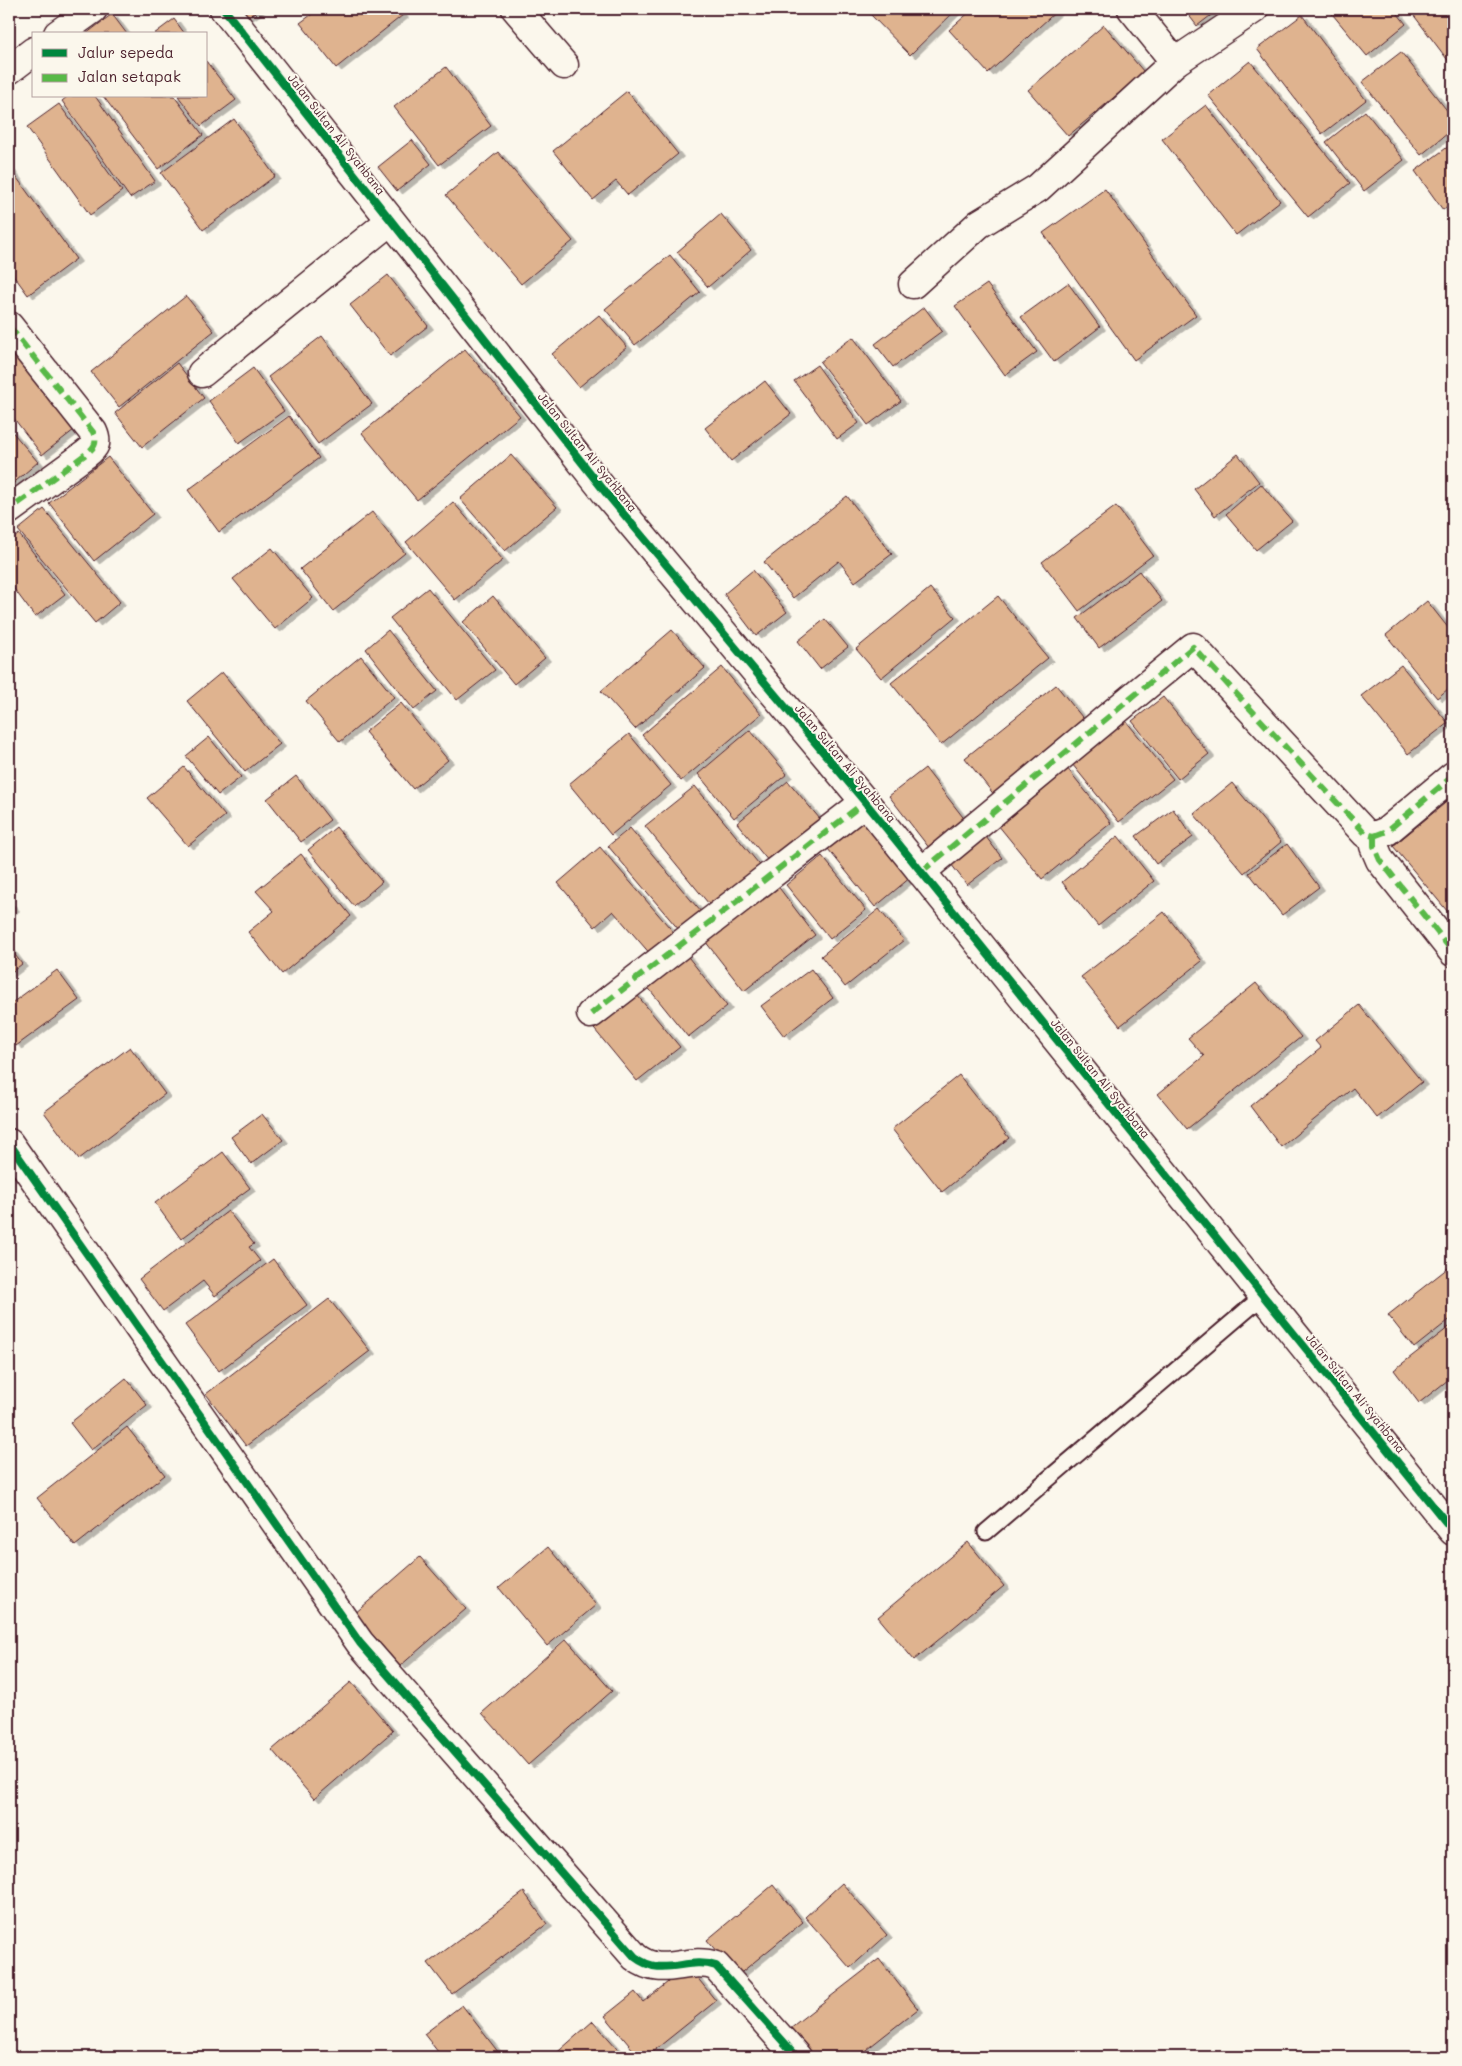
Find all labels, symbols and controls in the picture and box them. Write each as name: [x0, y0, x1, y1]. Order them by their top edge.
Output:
legend: [32, 32, 208, 98]
text: Jalur sepeda: [78, 42, 174, 62]
text: Jalan setapak: [78, 66, 181, 86]
street label: Jalan Sultan Ali Syahbana: [285, 70, 389, 198]
street label: Jalan Sultan Ali Syahbana: [535, 389, 641, 515]
street label: Jalan Sultan Ali Syahbana: [792, 700, 900, 826]
street label: Jalan Sultan Ali Syahbana: [1048, 1015, 1154, 1141]
street label: Jalan Sultan Ali Syahbana: [1303, 1330, 1409, 1456]

